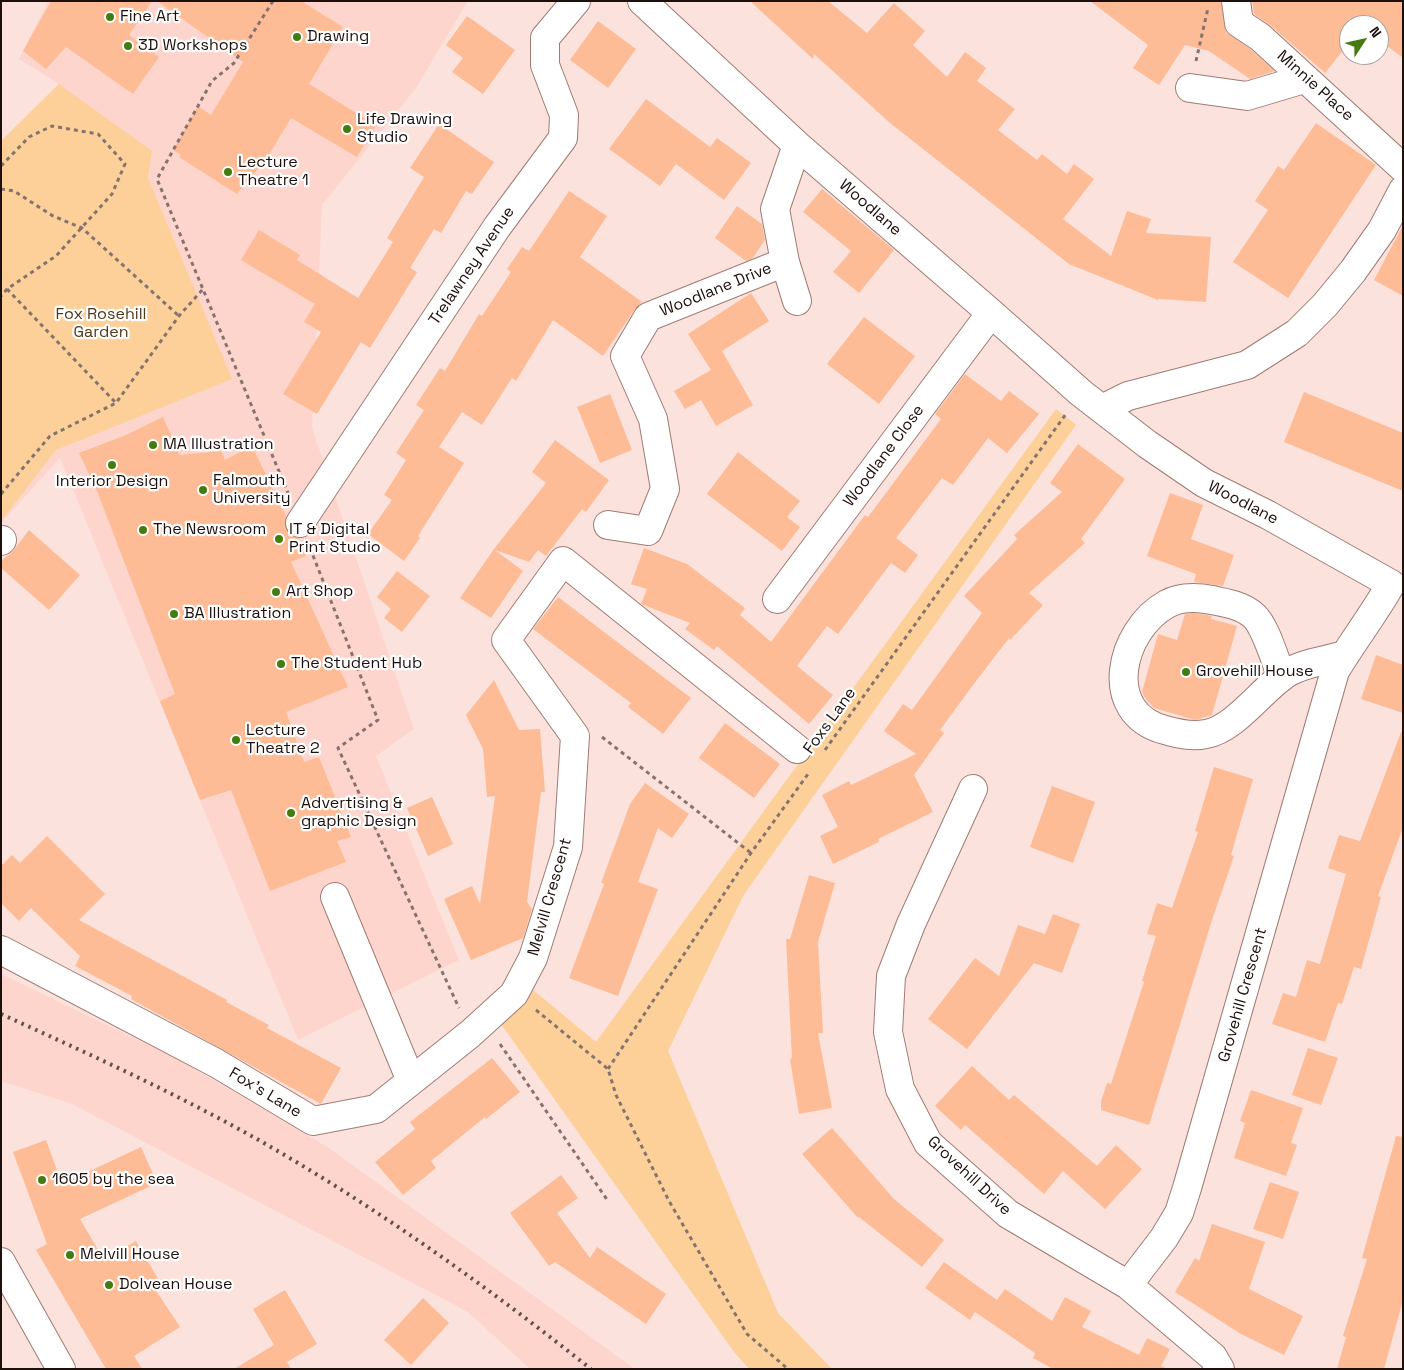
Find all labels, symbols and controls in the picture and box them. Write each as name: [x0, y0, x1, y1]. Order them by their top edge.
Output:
place label: Fine Art: [120, 7, 179, 27]
marker: Fine Art: [104, 11, 116, 23]
north arrow: [1339, 15, 1389, 65]
text: N: [1365, 23, 1386, 41]
place label: Drawing: [307, 27, 369, 47]
marker: Drawing: [291, 31, 303, 43]
place label: 3D Workshops: [138, 36, 247, 56]
marker: 3D Workshops: [122, 40, 134, 52]
street label: Minnie Place: [1273, 47, 1357, 125]
place label: Life Drawing Studio: [357, 110, 452, 148]
marker: Life Drawing Studio: [341, 123, 353, 135]
place label: Lecture Theatre 1: [238, 153, 309, 191]
marker: Lecture Theatre 1: [222, 166, 234, 178]
street label: Woodlane: [835, 176, 905, 240]
street label: Trelawney Avenue: [425, 203, 519, 329]
street label: Woodlane Drive: [657, 259, 775, 321]
park label: Fox Rosehill Garden: [56, 305, 146, 343]
street label: Woodlane Close: [840, 401, 928, 511]
place label: MA Illustration: [163, 435, 274, 455]
marker: MA Illustration: [147, 439, 159, 451]
marker: Interior Design: [106, 459, 118, 471]
place label: Falmouth University: [213, 471, 291, 509]
place label: Interior Design: [56, 472, 168, 492]
street label: Woodlane: [1205, 477, 1281, 529]
marker: Falmouth University: [197, 484, 209, 496]
place label: The Newsroom: [153, 520, 266, 540]
place label: IT & Digital Print Studio: [289, 520, 381, 558]
marker: The Newsroom: [137, 524, 149, 536]
marker: IT & Digital Print Studio: [273, 533, 285, 545]
place label: Art Shop: [286, 582, 353, 602]
marker: Art Shop: [270, 586, 282, 598]
place label: BA Illustration: [184, 604, 291, 624]
marker: BA Illustration: [168, 608, 180, 620]
place label: The Student Hub: [291, 654, 422, 674]
marker: The Student Hub: [275, 658, 287, 670]
place label: Grovehill House: [1196, 662, 1313, 682]
marker: Grovehill House: [1180, 666, 1192, 678]
street label: Foxs Lane: [800, 684, 860, 758]
place label: Lecture Theatre 2: [246, 721, 320, 759]
marker: Lecture Theatre 2: [230, 734, 242, 746]
place label: Advertising & graphic Design: [301, 794, 416, 832]
marker: Advertising & graphic Design: [285, 807, 297, 819]
street label: Melvill Crescent: [524, 836, 576, 958]
street label: Grovehill Crescent: [1215, 925, 1271, 1065]
street label: Fox's Lane: [225, 1064, 305, 1122]
street label: Grovehill Drive: [923, 1132, 1015, 1220]
place label: 1605 by the sea: [52, 1170, 174, 1190]
marker: 1605 by the sea: [36, 1174, 48, 1186]
place label: Melvill House: [80, 1245, 180, 1265]
marker: Melvill House: [64, 1249, 76, 1261]
place label: Dolvean House: [119, 1275, 232, 1295]
marker: Dolvean House: [103, 1279, 115, 1291]

